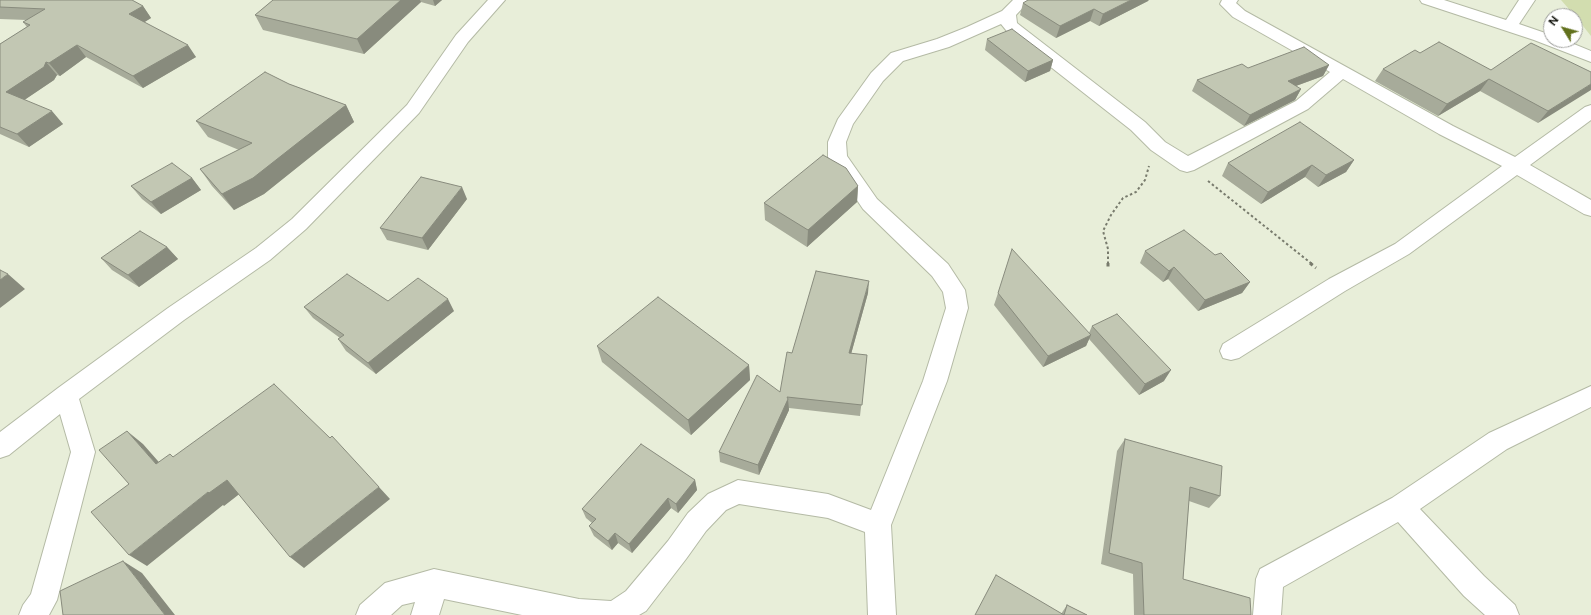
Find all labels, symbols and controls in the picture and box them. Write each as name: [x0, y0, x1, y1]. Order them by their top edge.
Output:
north arrow: [1543, 8, 1583, 48]
text: N: [1546, 14, 1562, 28]

